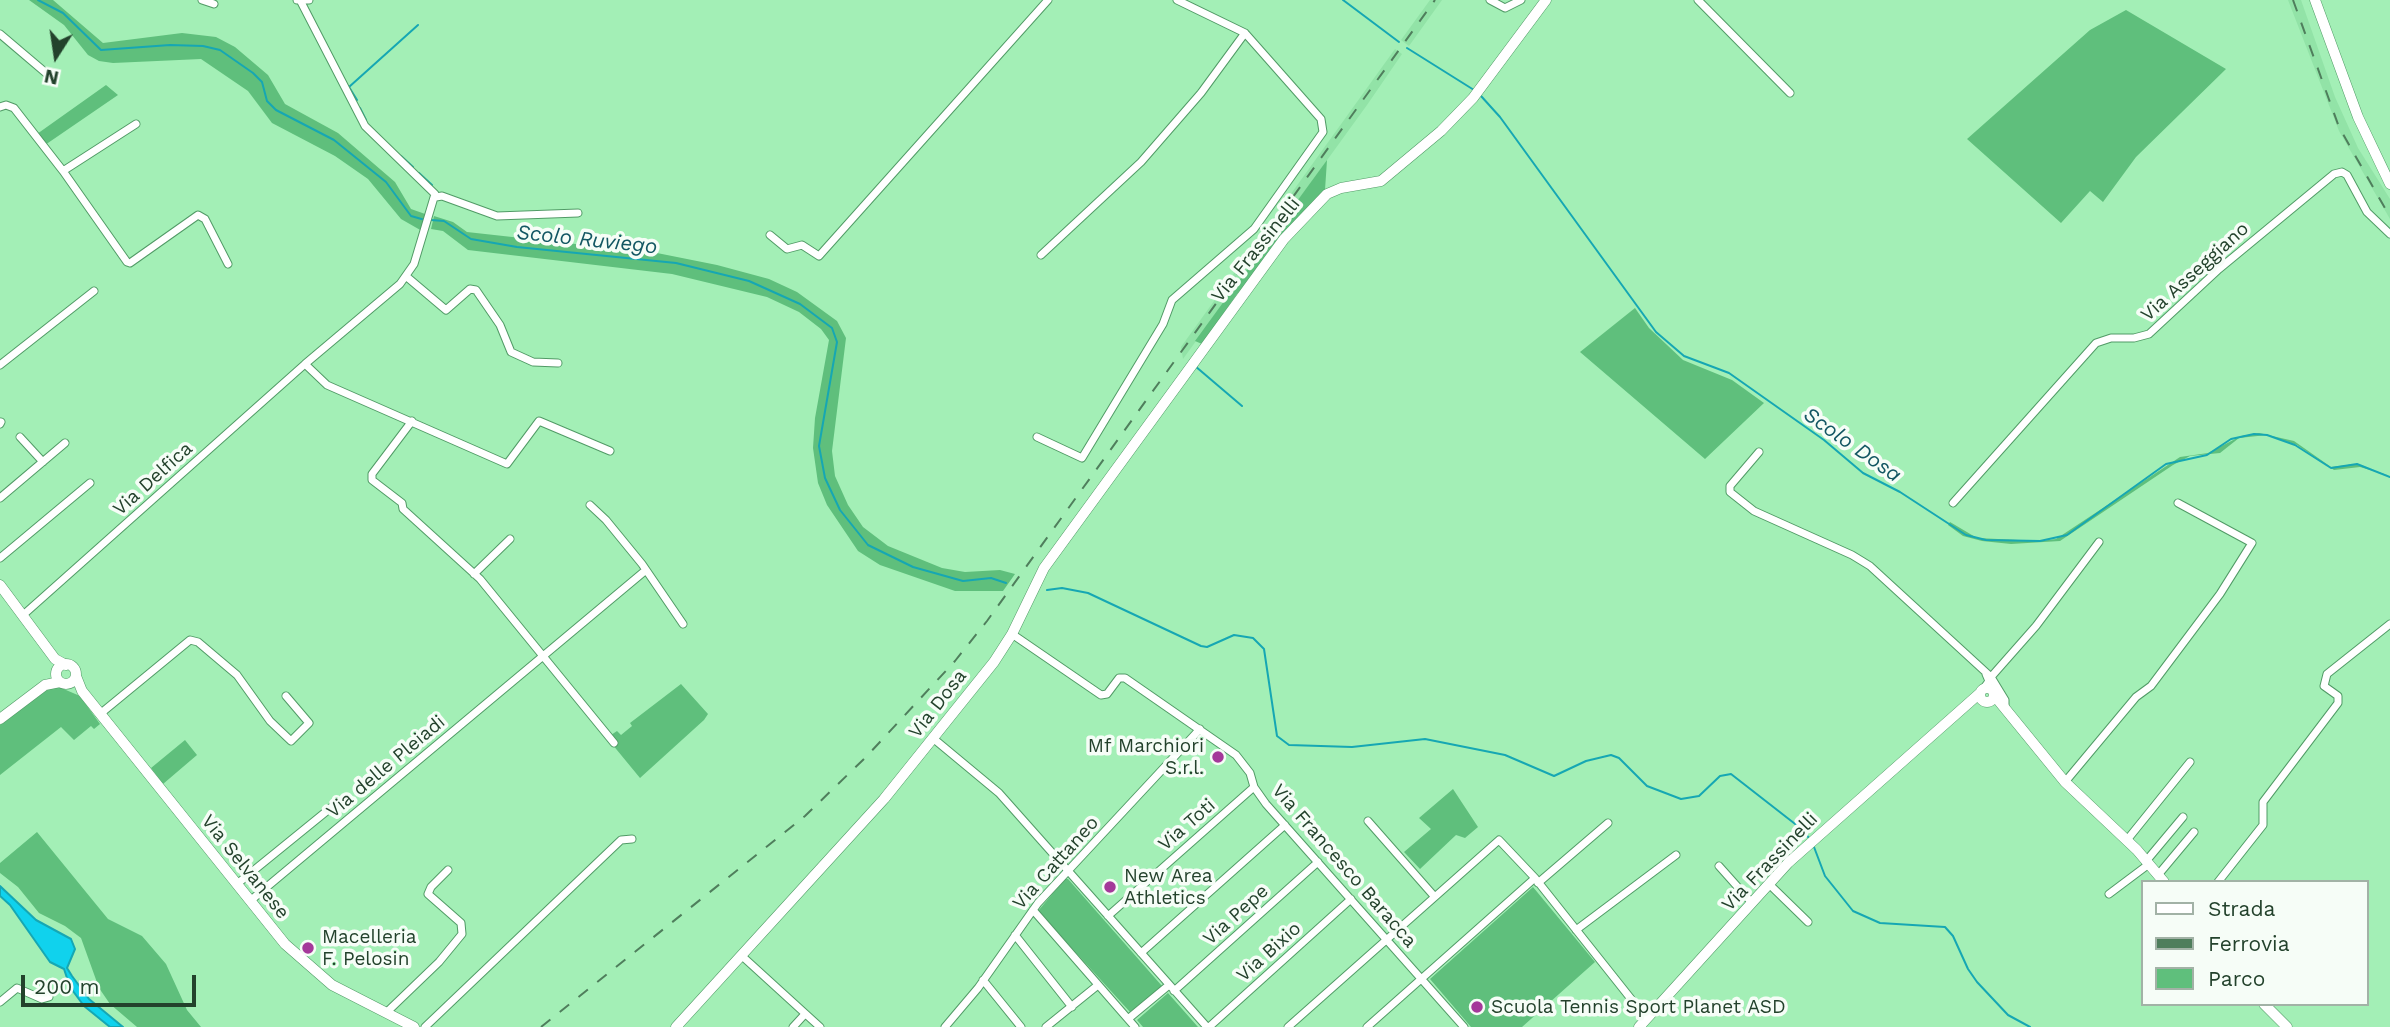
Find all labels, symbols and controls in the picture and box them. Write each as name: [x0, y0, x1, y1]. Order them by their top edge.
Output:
north arrow: [21, 21, 91, 91]
text: N: [42, 64, 61, 90]
street label: Via Frassinelli: [1207, 193, 1305, 307]
street label: Via Asseggiano: [2136, 218, 2254, 326]
water label: Scolo Ruviego: [515, 220, 659, 260]
water label: Scolo Dosa: [1798, 402, 1906, 488]
street label: Via Delfica: [109, 437, 197, 521]
street label: Via Dosa: [904, 665, 972, 743]
street label: Via delle Pleiadi: [322, 711, 450, 823]
place label: Mf Marchiori S.r.l.: [1088, 735, 1204, 779]
marker: Mf Marchiori S.r.l.: [1210, 749, 1226, 765]
street label: Via Francesco Baracca: [1267, 780, 1421, 952]
street label: Via Toti: [1154, 794, 1220, 856]
street label: Via Frassinelli: [1717, 808, 1823, 916]
street label: Via Selvanese: [196, 810, 294, 924]
street label: Via Cattaneo: [1008, 812, 1104, 914]
place label: New Area Athletics: [1124, 865, 1213, 909]
marker: New Area Athletics: [1102, 879, 1118, 895]
street label: Via Pepe: [1199, 880, 1273, 950]
legend: [2142, 880, 2369, 1006]
text: Strada: [2208, 896, 2275, 921]
street label: Via Bixio: [1232, 917, 1306, 987]
place label: Macelleria F. Pelosin: [322, 926, 417, 970]
text: Ferrovia: [2208, 931, 2290, 956]
marker: Macelleria F. Pelosin: [300, 940, 316, 956]
scale bar: [24, 960, 200, 1004]
text: Parco: [2208, 966, 2265, 991]
text: 200 m: [34, 974, 100, 999]
place label: Scuola Tennis Sport Planet ASD: [1491, 996, 1786, 1018]
marker: Scuola Tennis Sport Planet ASD: [1469, 999, 1485, 1015]

